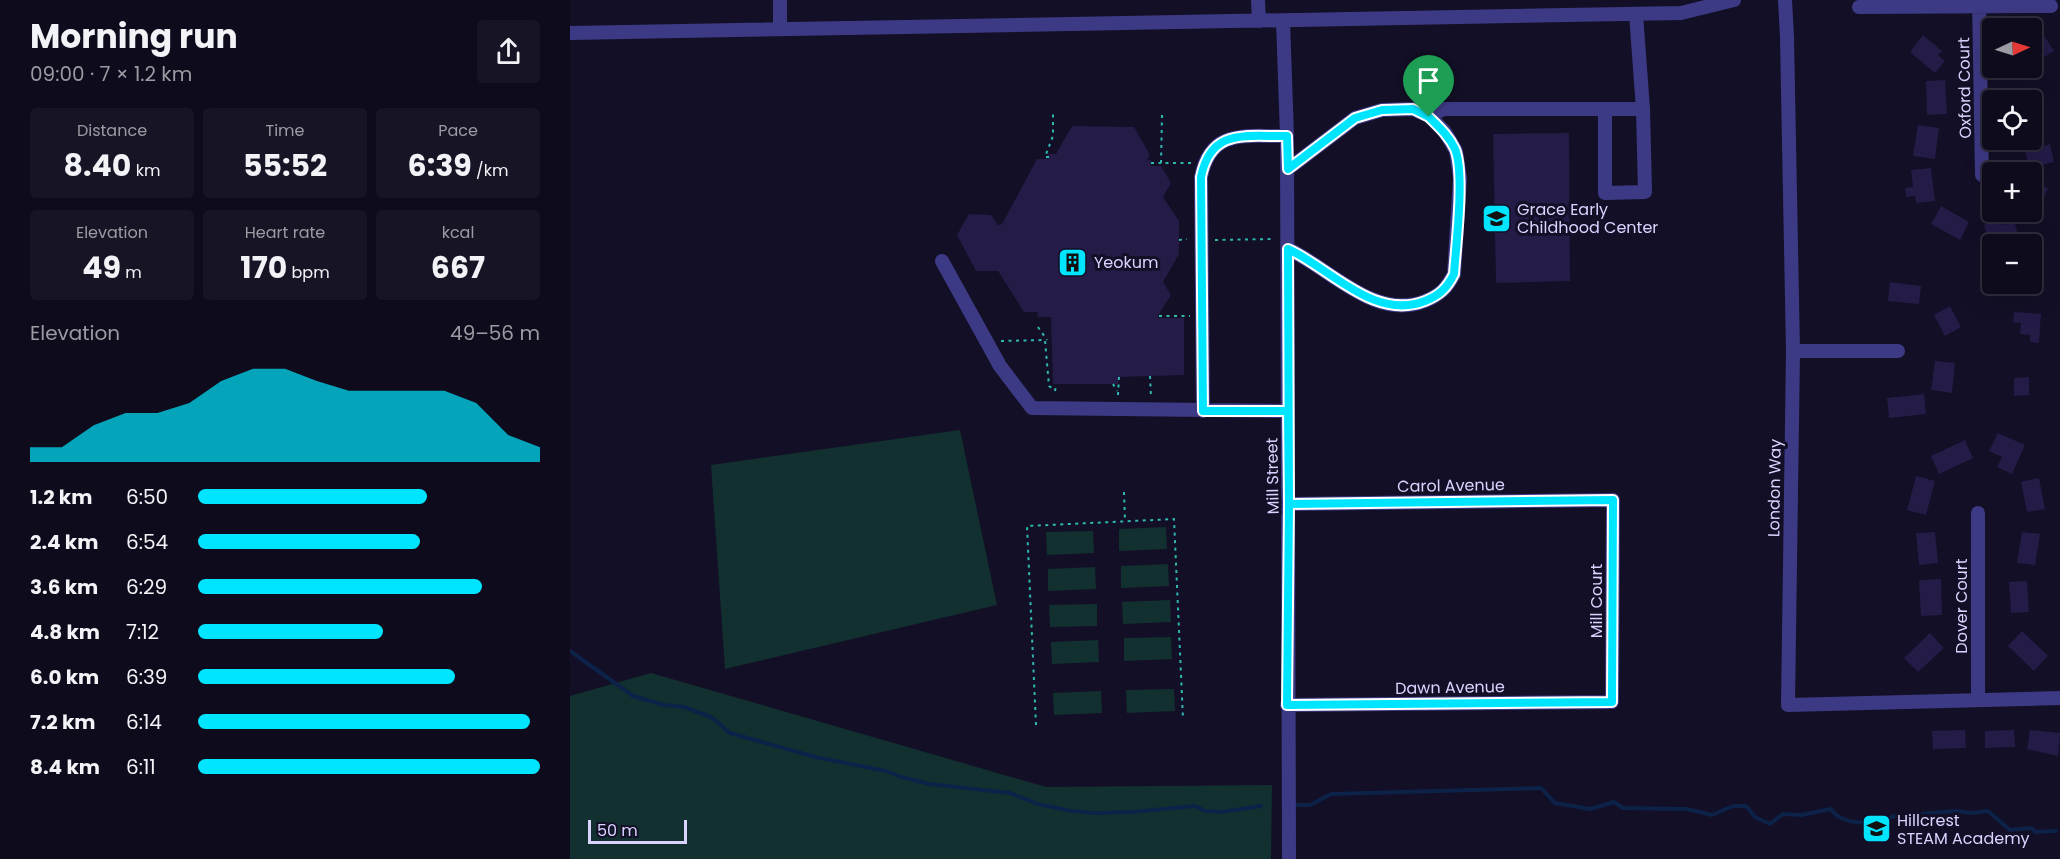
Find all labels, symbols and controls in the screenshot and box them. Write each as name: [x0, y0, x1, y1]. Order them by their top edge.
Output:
text: Morning run: [30, 13, 238, 60]
north arrow: [1982, 18, 2042, 78]
map controls: [1982, 18, 2042, 294]
button: share: [477, 20, 540, 83]
street label: Oxford Court: [1952, 37, 1977, 139]
pin: [1403, 55, 1454, 117]
text: 09:00 · 7 × 1.2 km: [30, 60, 192, 88]
icon: arrive: [1412, 64, 1445, 97]
button: locate: [1982, 90, 2042, 150]
text: Distance: [77, 119, 147, 142]
text: Time: [266, 119, 305, 142]
text: Pace: [438, 119, 478, 142]
text: 8.40: [64, 144, 131, 187]
text: 55:52: [243, 144, 327, 187]
text: 6:39: [408, 144, 472, 187]
text: km: [131, 159, 160, 182]
text: /km: [472, 159, 508, 182]
button: +: [1982, 162, 2042, 222]
place label: Grace Early Childhood Center: [1517, 198, 1658, 239]
school or university icon: Grace Early Childhood Center: [1480, 202, 1512, 234]
text: Elevation: [76, 221, 148, 244]
text: Heart rate: [245, 221, 325, 244]
text: kcal: [442, 221, 474, 244]
button: −: [1982, 234, 2042, 294]
text: 49: [82, 246, 121, 289]
text: 170: [240, 246, 287, 289]
text: 667: [431, 246, 485, 289]
building icon: Yeokum: [1057, 246, 1089, 278]
place label: Yeokum: [1094, 251, 1158, 274]
text: m: [121, 261, 142, 284]
text: bpm: [287, 261, 330, 284]
text: Elevation: [30, 319, 120, 347]
text: 49–56 m: [450, 319, 540, 347]
street label: Mill Street: [1260, 437, 1285, 515]
street label: London Way: [1762, 439, 1787, 537]
street label: Carol Avenue: [1397, 473, 1505, 498]
text: 1.2 km: [30, 483, 92, 511]
text: 6:50: [126, 483, 168, 511]
text: 2.4 km: [30, 528, 98, 556]
text: 6:54: [126, 528, 168, 556]
street label: Dover Court: [1950, 558, 1973, 654]
street label: Mill Court: [1585, 564, 1608, 638]
text: 3.6 km: [30, 573, 98, 601]
text: 6:29: [126, 573, 167, 601]
text: 4.8 km: [30, 618, 100, 646]
text: 7:12: [126, 618, 159, 646]
text: 6.0 km: [30, 663, 99, 691]
text: 6:39: [126, 663, 167, 691]
street label: Dawn Avenue: [1395, 675, 1505, 700]
text: 7.2 km: [30, 708, 96, 736]
text: 6:14: [126, 708, 162, 736]
text: 8.4 km: [30, 753, 100, 781]
text: 6:11: [126, 753, 156, 781]
place label: Hillcrest STEAM Academy: [1897, 809, 2030, 850]
school or university icon: Hillcrest STEAM Academy: [1860, 813, 1892, 845]
scale bar: [588, 817, 687, 844]
text: 50 m: [597, 819, 638, 842]

